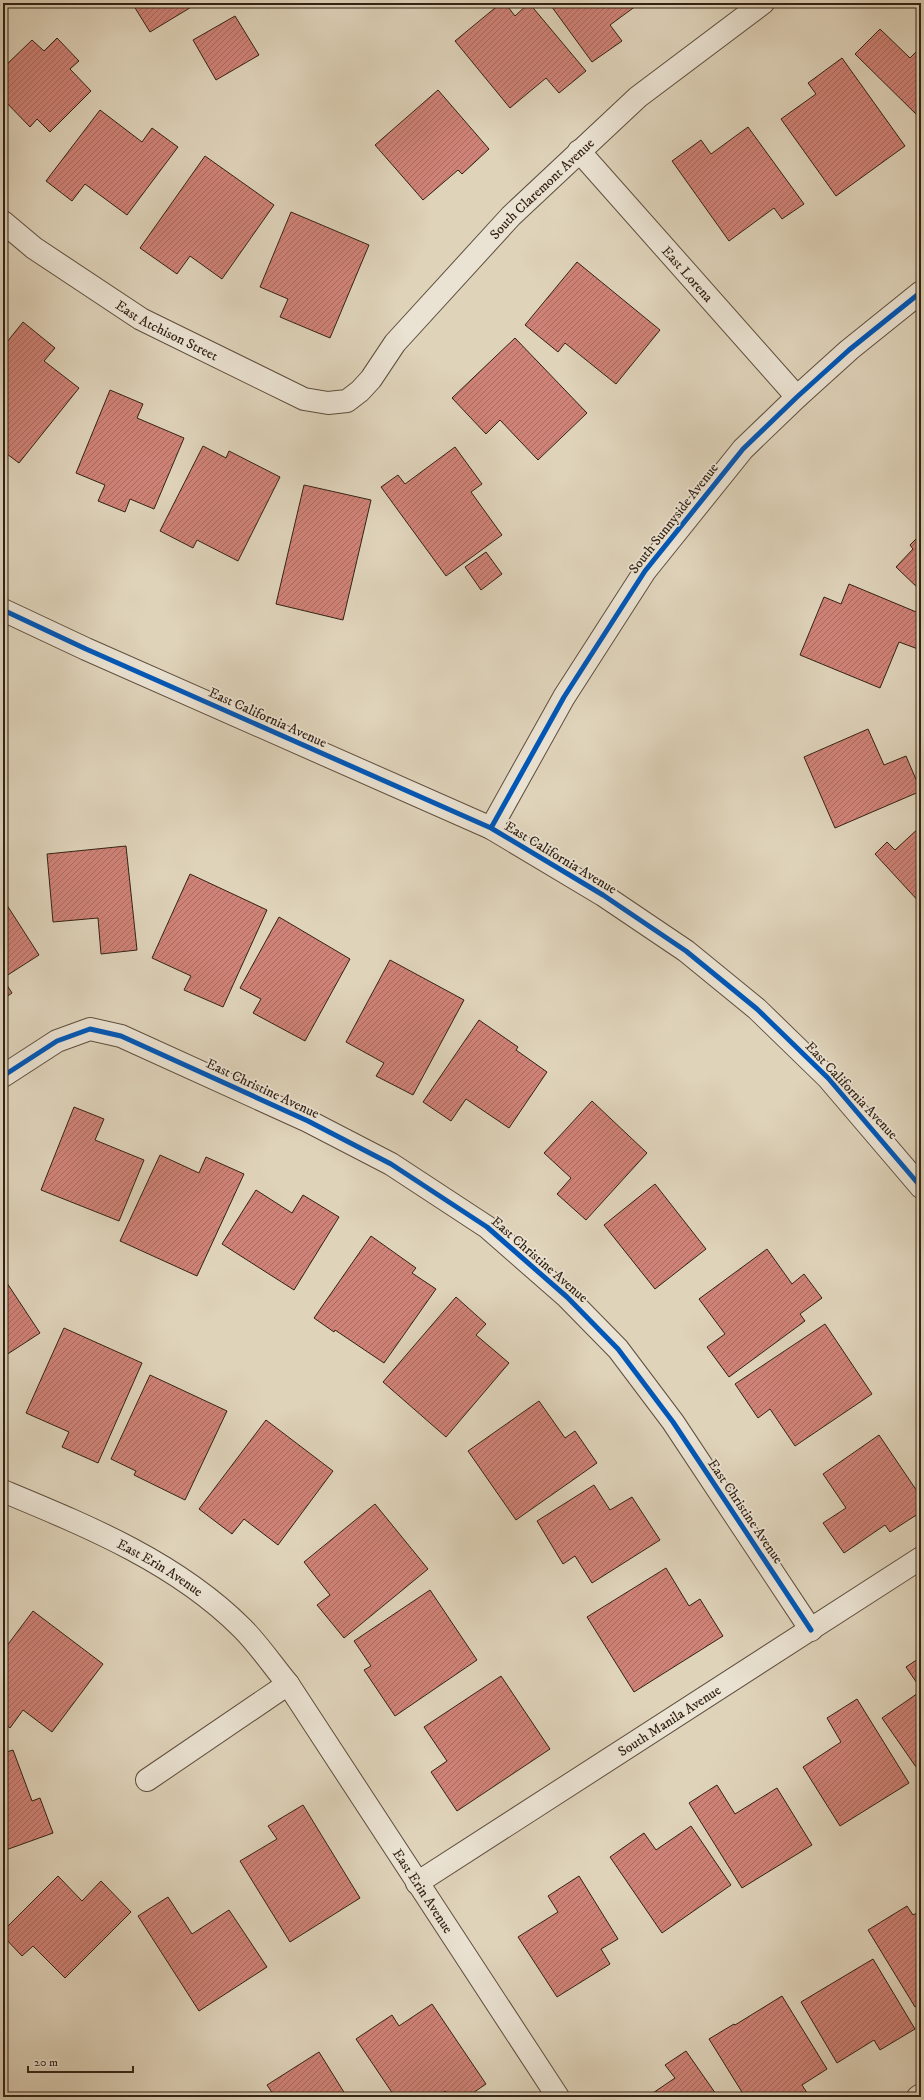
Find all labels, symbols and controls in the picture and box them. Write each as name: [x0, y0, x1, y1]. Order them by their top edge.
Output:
street label: South Claremont Avenue: [486, 134, 599, 244]
street label: East Lorena: [657, 243, 717, 306]
street label: East Atchison Street: [112, 297, 221, 366]
street label: South Sunnyside Avenue: [625, 460, 723, 578]
street label: East California Avenue: [206, 684, 330, 752]
street label: East California Avenue: [501, 817, 620, 899]
street label: East California Avenue: [801, 1038, 902, 1144]
street label: East Christine Avenue: [203, 1055, 322, 1123]
street label: East Christine Avenue: [487, 1213, 592, 1307]
street label: East Christine Avenue: [703, 1456, 787, 1568]
street label: East Erin Avenue: [114, 1535, 206, 1601]
street label: South Manila Avenue: [615, 1681, 725, 1761]
street label: East Erin Avenue: [388, 1846, 457, 1937]
scale bar: [28, 2048, 133, 2074]
text: 20 m: [34, 2055, 58, 2070]

